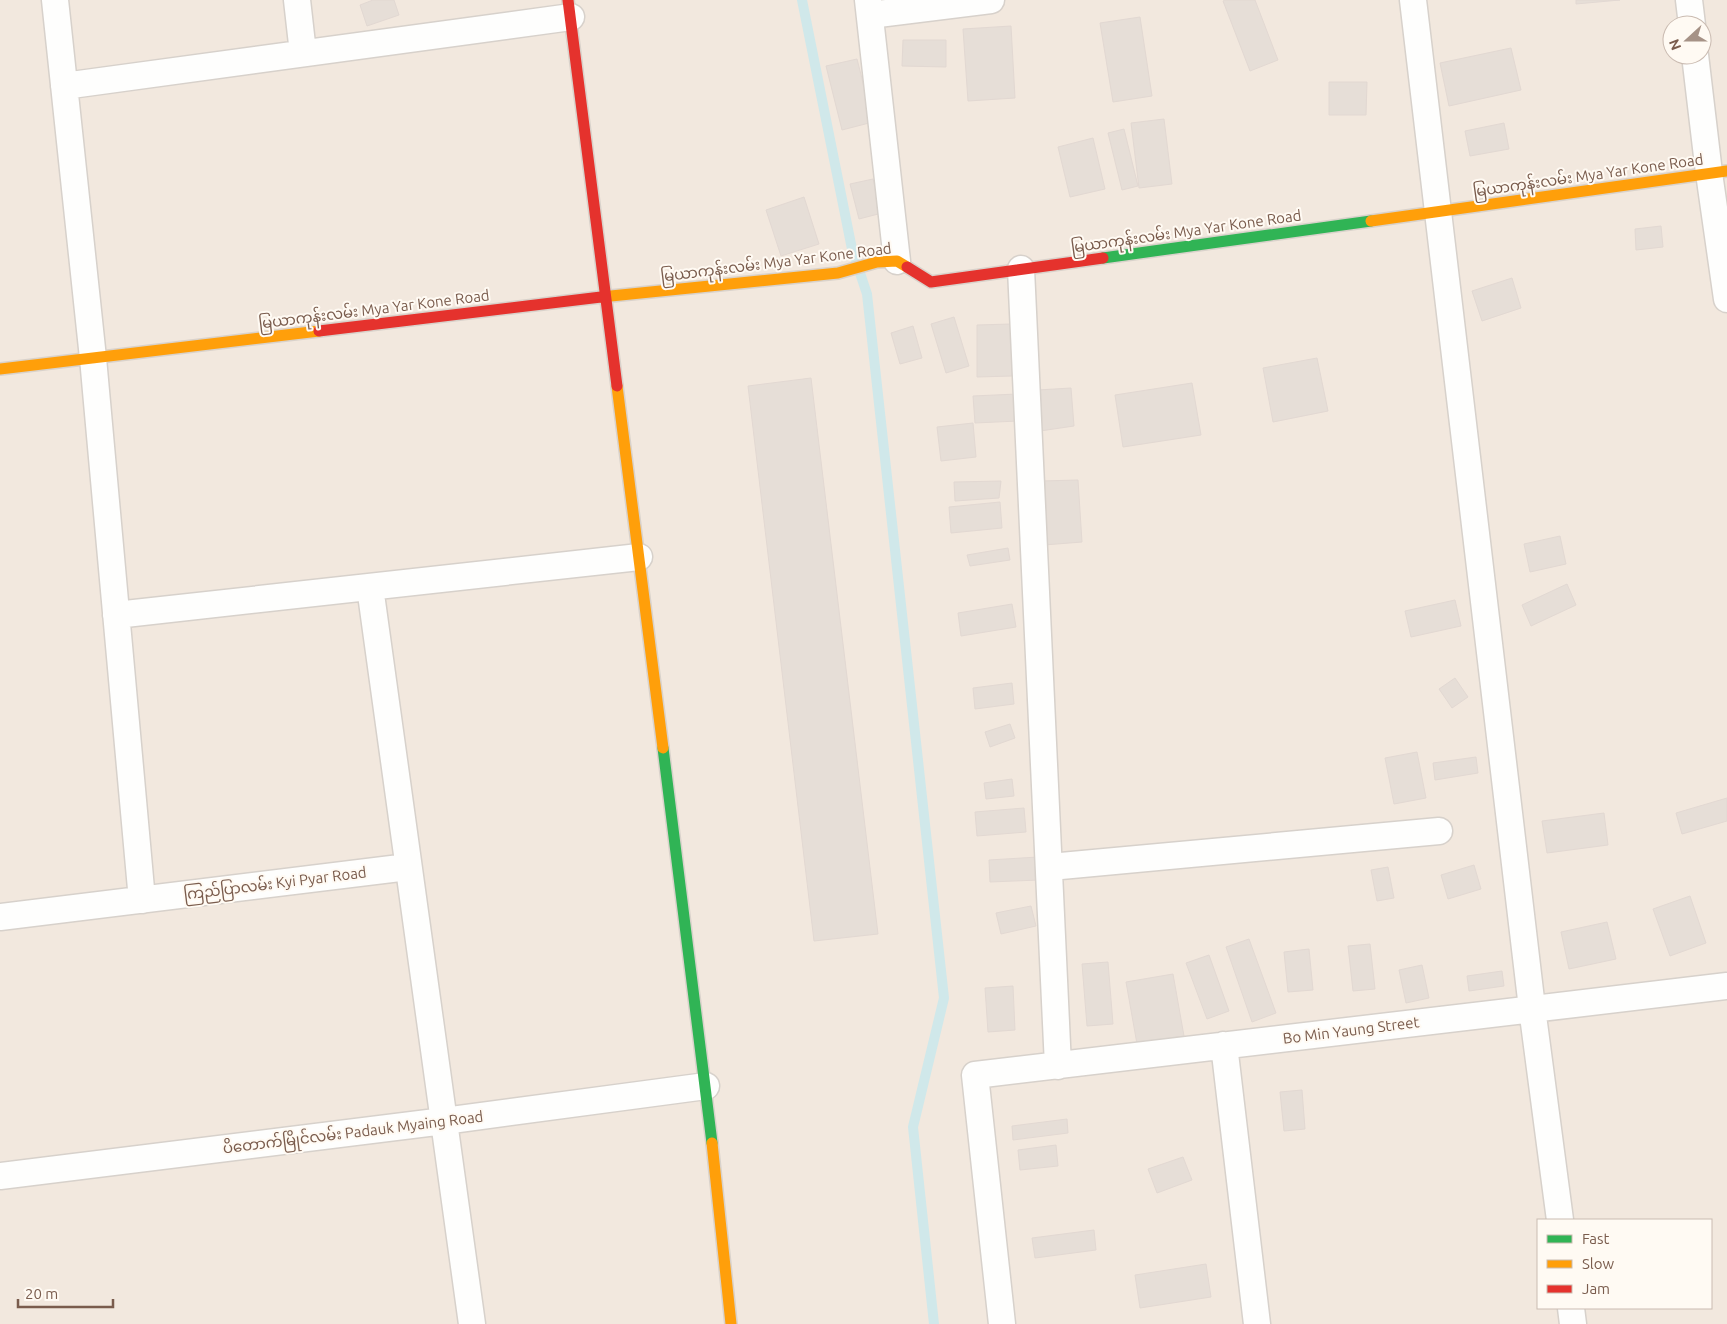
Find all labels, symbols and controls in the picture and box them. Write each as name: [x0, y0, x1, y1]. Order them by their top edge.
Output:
north arrow: [1662, 15, 1712, 65]
text: N: [1666, 37, 1684, 52]
street label: မြယာကုန်းလမ်း Mya Yar Kone Road: [1472, 149, 1705, 204]
street label: မြယာကုန်းလမ်း Mya Yar Kone Road: [1070, 205, 1303, 260]
street label: မြယာကုန်းလမ်း Mya Yar Kone Road: [659, 238, 893, 289]
street label: မြယာကုန်းလမ်း Mya Yar Kone Road: [257, 285, 491, 336]
street label: ကြည်ပြာလမ်း Kyi Pyar Road: [182, 862, 368, 907]
street label: Bo Min Yaung Street: [1282, 1013, 1420, 1047]
street label: ပိတောက်မြိုင်လမ်း Padauk Myaing Road: [222, 1107, 485, 1160]
legend: [1537, 1219, 1712, 1309]
text: Fast: [1582, 1230, 1610, 1247]
text: Slow: [1582, 1255, 1615, 1272]
scale bar: [18, 1276, 112, 1308]
text: Jam: [1582, 1280, 1610, 1297]
text: 20 m: [25, 1285, 58, 1302]

